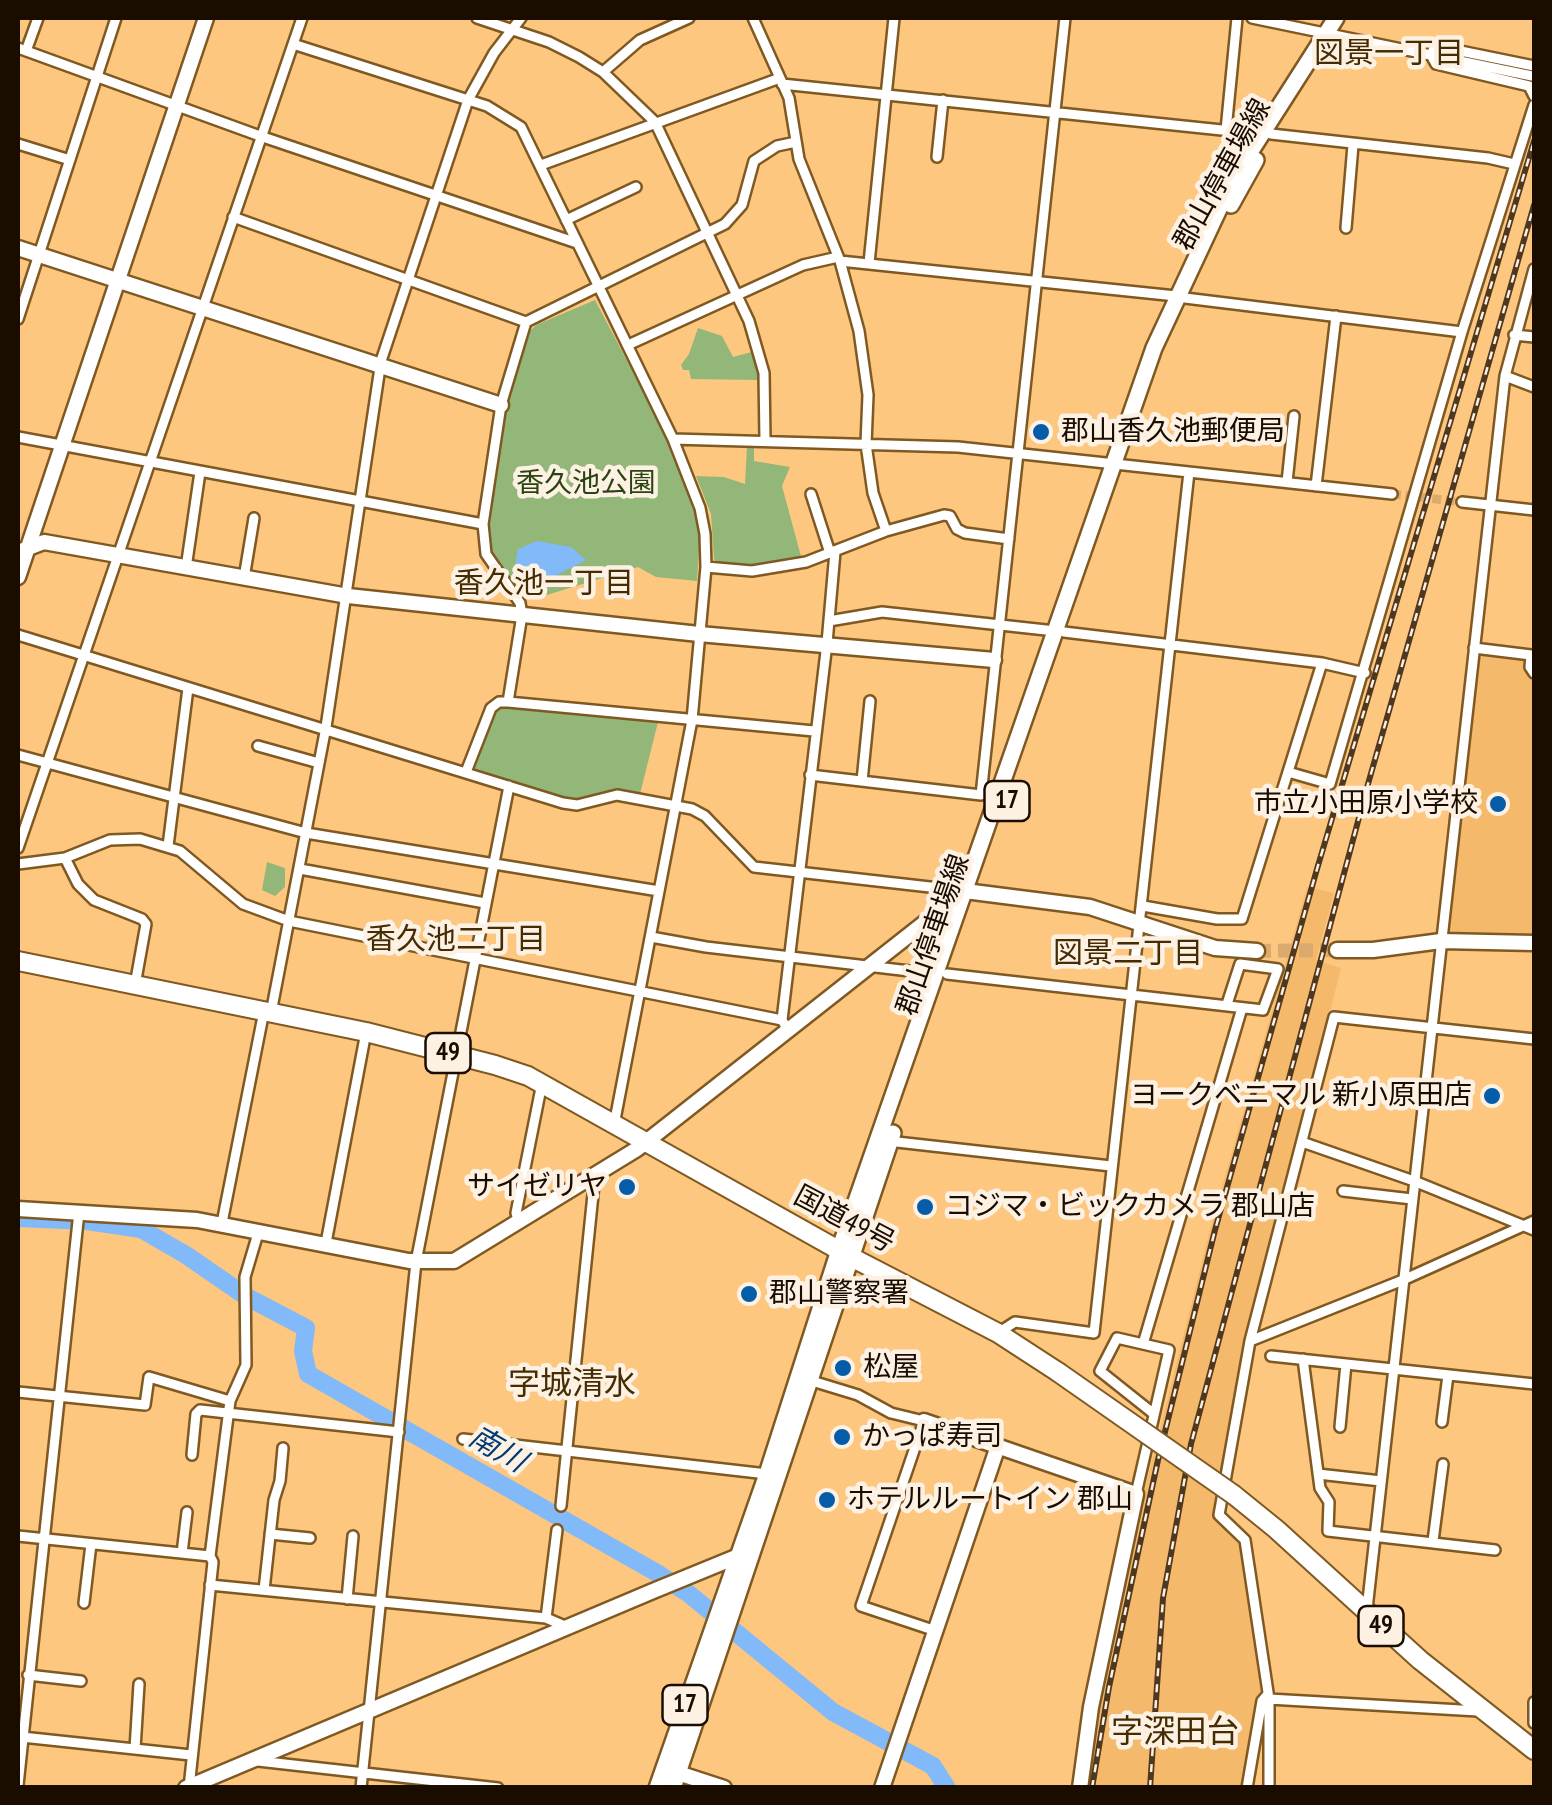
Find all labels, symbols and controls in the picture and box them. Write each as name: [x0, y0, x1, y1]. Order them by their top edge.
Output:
district label: 図景一丁目: [1314, 36, 1464, 72]
street label: 郡山停車場線: [1168, 93, 1278, 257]
place label: 郡山香久池郵便局: [1061, 415, 1285, 449]
marker: 郡山香久池郵便局: [1030, 421, 1052, 443]
park label: 香久池公園: [516, 467, 656, 501]
district label: 香久池一丁目: [454, 566, 634, 602]
road number: 17: [984, 781, 1030, 821]
place label: 市立小田原小学校: [1254, 787, 1478, 821]
marker: 市立小田原小学校: [1487, 793, 1509, 815]
street label: 郡山停車場線: [891, 850, 977, 1020]
district label: 香久池二丁目: [366, 922, 546, 958]
district label: 図景二丁目: [1053, 936, 1203, 972]
road number: 49: [426, 1033, 470, 1073]
place label: ヨークベニマル 新小原田店: [1130, 1079, 1472, 1113]
marker: ヨークベニマル 新小原田店: [1481, 1085, 1503, 1107]
place label: サイゼリヤ: [467, 1170, 607, 1204]
marker: サイゼリヤ: [616, 1176, 638, 1198]
street label: 国道49号: [788, 1180, 900, 1260]
place label: コジマ・ビックカメラ 郡山店: [945, 1190, 1315, 1224]
marker: コジマ・ビックカメラ 郡山店: [914, 1196, 936, 1218]
place label: 郡山警察署: [769, 1277, 909, 1311]
marker: 郡山警察署: [738, 1283, 760, 1305]
place label: 松屋: [863, 1351, 919, 1385]
marker: 松屋: [832, 1357, 854, 1379]
district label: 字城清水: [508, 1366, 636, 1404]
water label: 南川: [462, 1419, 532, 1481]
place label: かっぱ寿司: [862, 1420, 1002, 1454]
marker: かっぱ寿司: [831, 1426, 853, 1448]
place label: ホテルルートイン 郡山: [847, 1483, 1133, 1517]
marker: ホテルルートイン 郡山: [816, 1489, 838, 1511]
road number: 49: [1358, 1606, 1404, 1646]
road number: 17: [662, 1685, 708, 1725]
district label: 字深田台: [1111, 1714, 1239, 1752]

